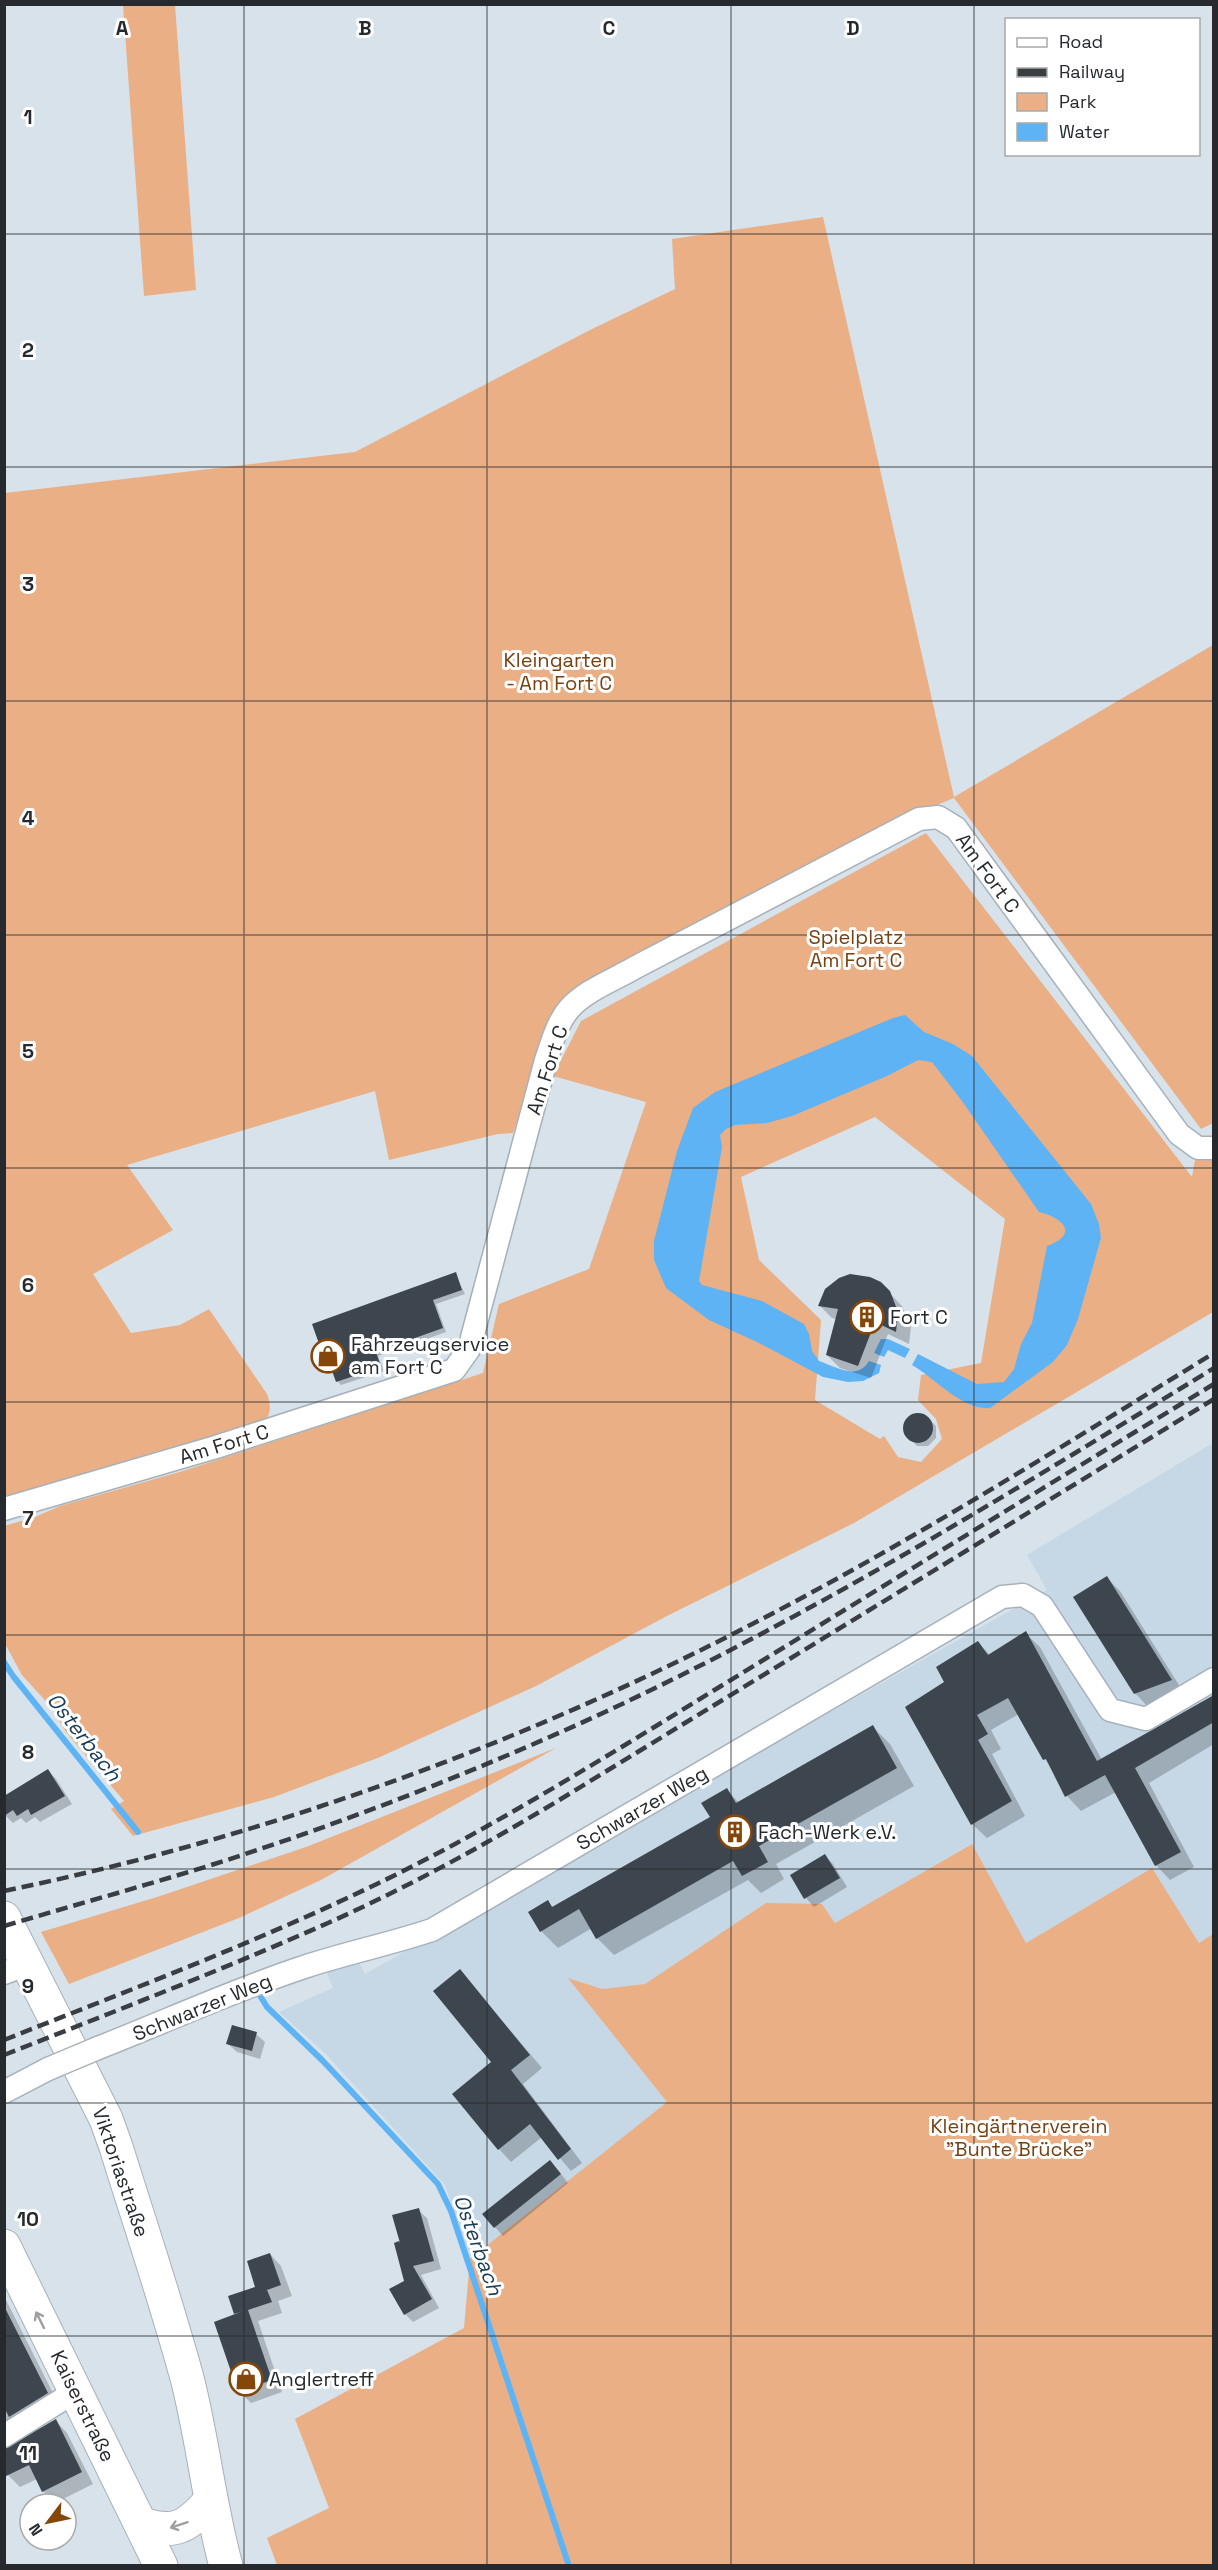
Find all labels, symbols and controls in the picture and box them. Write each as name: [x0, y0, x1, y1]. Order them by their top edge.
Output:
text: A: [116, 15, 129, 41]
text: B: [358, 15, 372, 41]
text: C: [603, 15, 616, 41]
text: D: [846, 15, 860, 41]
legend: [1005, 18, 1200, 156]
text: Road: [1059, 30, 1103, 53]
text: Railway: [1059, 60, 1125, 83]
text: Park: [1059, 90, 1097, 113]
text: 1: [23, 104, 33, 130]
text: Water: [1059, 120, 1110, 143]
text: 2: [22, 337, 34, 363]
text: 3: [22, 571, 34, 597]
park label: Kleingarten - Am Fort C: [504, 647, 614, 696]
text: 4: [22, 805, 35, 831]
street label: Am Fort C: [950, 828, 1026, 918]
park label: Spielplatz Am Fort C: [808, 924, 904, 973]
street label: Am Fort C: [520, 1022, 574, 1118]
text: 5: [22, 1038, 34, 1064]
text: 6: [22, 1272, 34, 1298]
building icon: Fort C: [849, 1299, 885, 1335]
place label: Fort C: [890, 1304, 948, 1330]
place label: Fahrzeugservice am Fort C: [351, 1331, 509, 1380]
shop icon: Fahrzeugservice am Fort C: [310, 1338, 346, 1374]
street label: Am Fort C: [176, 1418, 272, 1470]
text: 7: [22, 1505, 34, 1531]
water label: Osterbach: [41, 1687, 128, 1787]
text: 8: [22, 1739, 34, 1765]
street label: Schwarzer Weg: [572, 1760, 712, 1856]
building icon: Fach-Werk e.V.: [717, 1814, 753, 1850]
place label: Fach-Werk e.V.: [758, 1819, 896, 1845]
street label: Schwarzer Weg: [129, 1967, 275, 2047]
text: 9: [22, 1973, 34, 1999]
street label: Viktoriastraße: [87, 2104, 155, 2240]
park label: Kleingärtnerverein "Bunte Brücke": [930, 2113, 1108, 2162]
water label: Osterbach: [448, 2191, 510, 2300]
text: 10: [17, 2206, 39, 2232]
one-way arrow: [34, 2311, 46, 2329]
street label: Kaiserstraße: [45, 2346, 121, 2466]
shop icon: Anglertreff: [228, 2361, 264, 2397]
place label: Anglertreff: [269, 2366, 374, 2392]
text: 11: [19, 2440, 37, 2466]
north arrow: [18, 2492, 78, 2552]
text: N: [24, 2520, 47, 2540]
one-way arrow: [171, 2521, 189, 2532]

